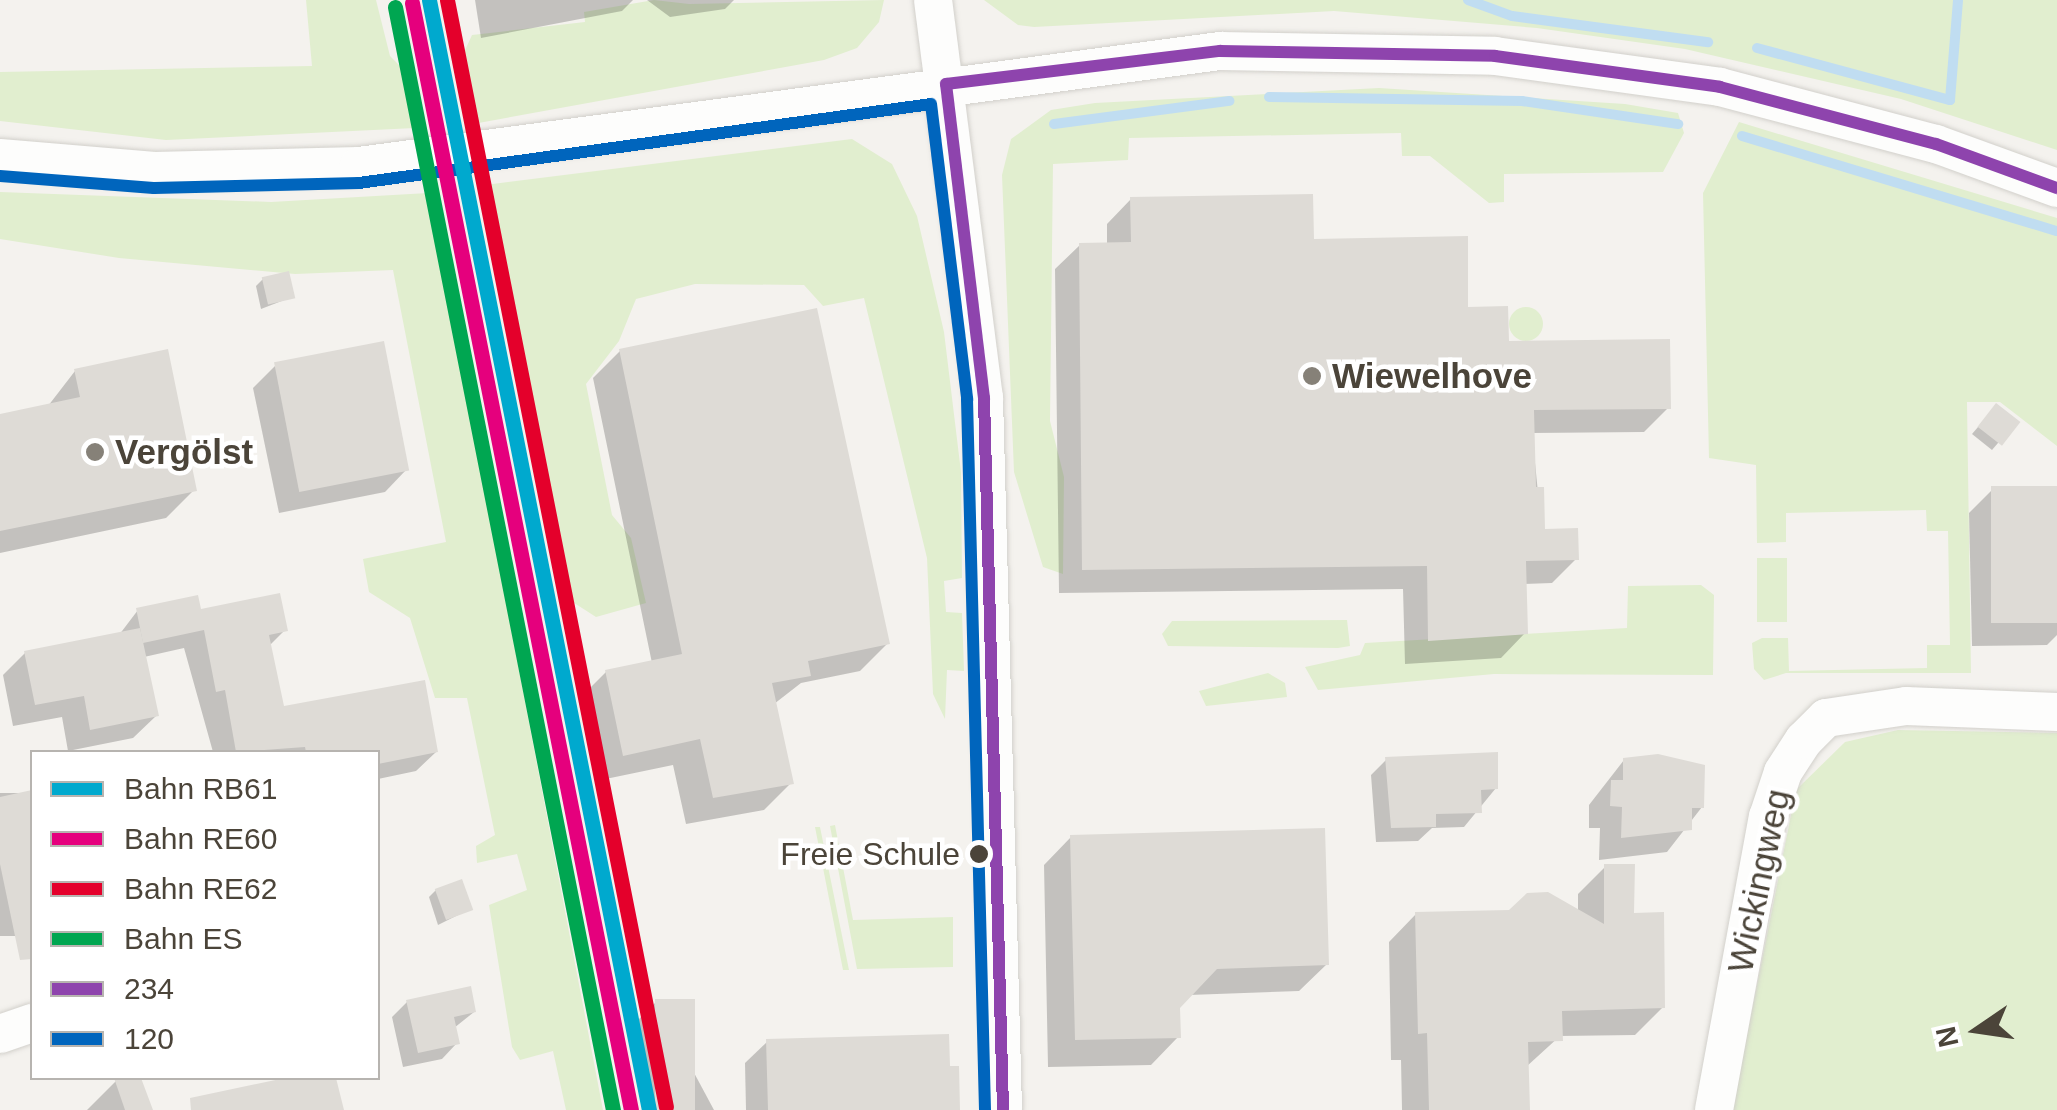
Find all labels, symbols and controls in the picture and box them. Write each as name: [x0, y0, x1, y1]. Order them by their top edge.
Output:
place label: Wiewelhove: [1332, 355, 1532, 397]
marker: Wiewelhove: [1301, 365, 1323, 387]
place label: Vergölst: [115, 431, 253, 473]
marker: Vergölst: [84, 441, 106, 463]
legend: [30, 750, 380, 1080]
text: Bahn RB61: [124, 772, 277, 805]
street label: Wickingweg: [1719, 785, 1799, 977]
text: Bahn RE60: [124, 822, 277, 855]
place label: Freie Schule: [780, 835, 960, 873]
marker: Freie Schule: [969, 844, 989, 864]
text: Bahn RE62: [124, 872, 277, 905]
text: Bahn ES: [124, 922, 242, 955]
text: 234: [124, 972, 174, 1005]
north arrow: [1927, 980, 2027, 1080]
text: 120: [124, 1022, 174, 1055]
text: N: [1930, 1024, 1965, 1050]

